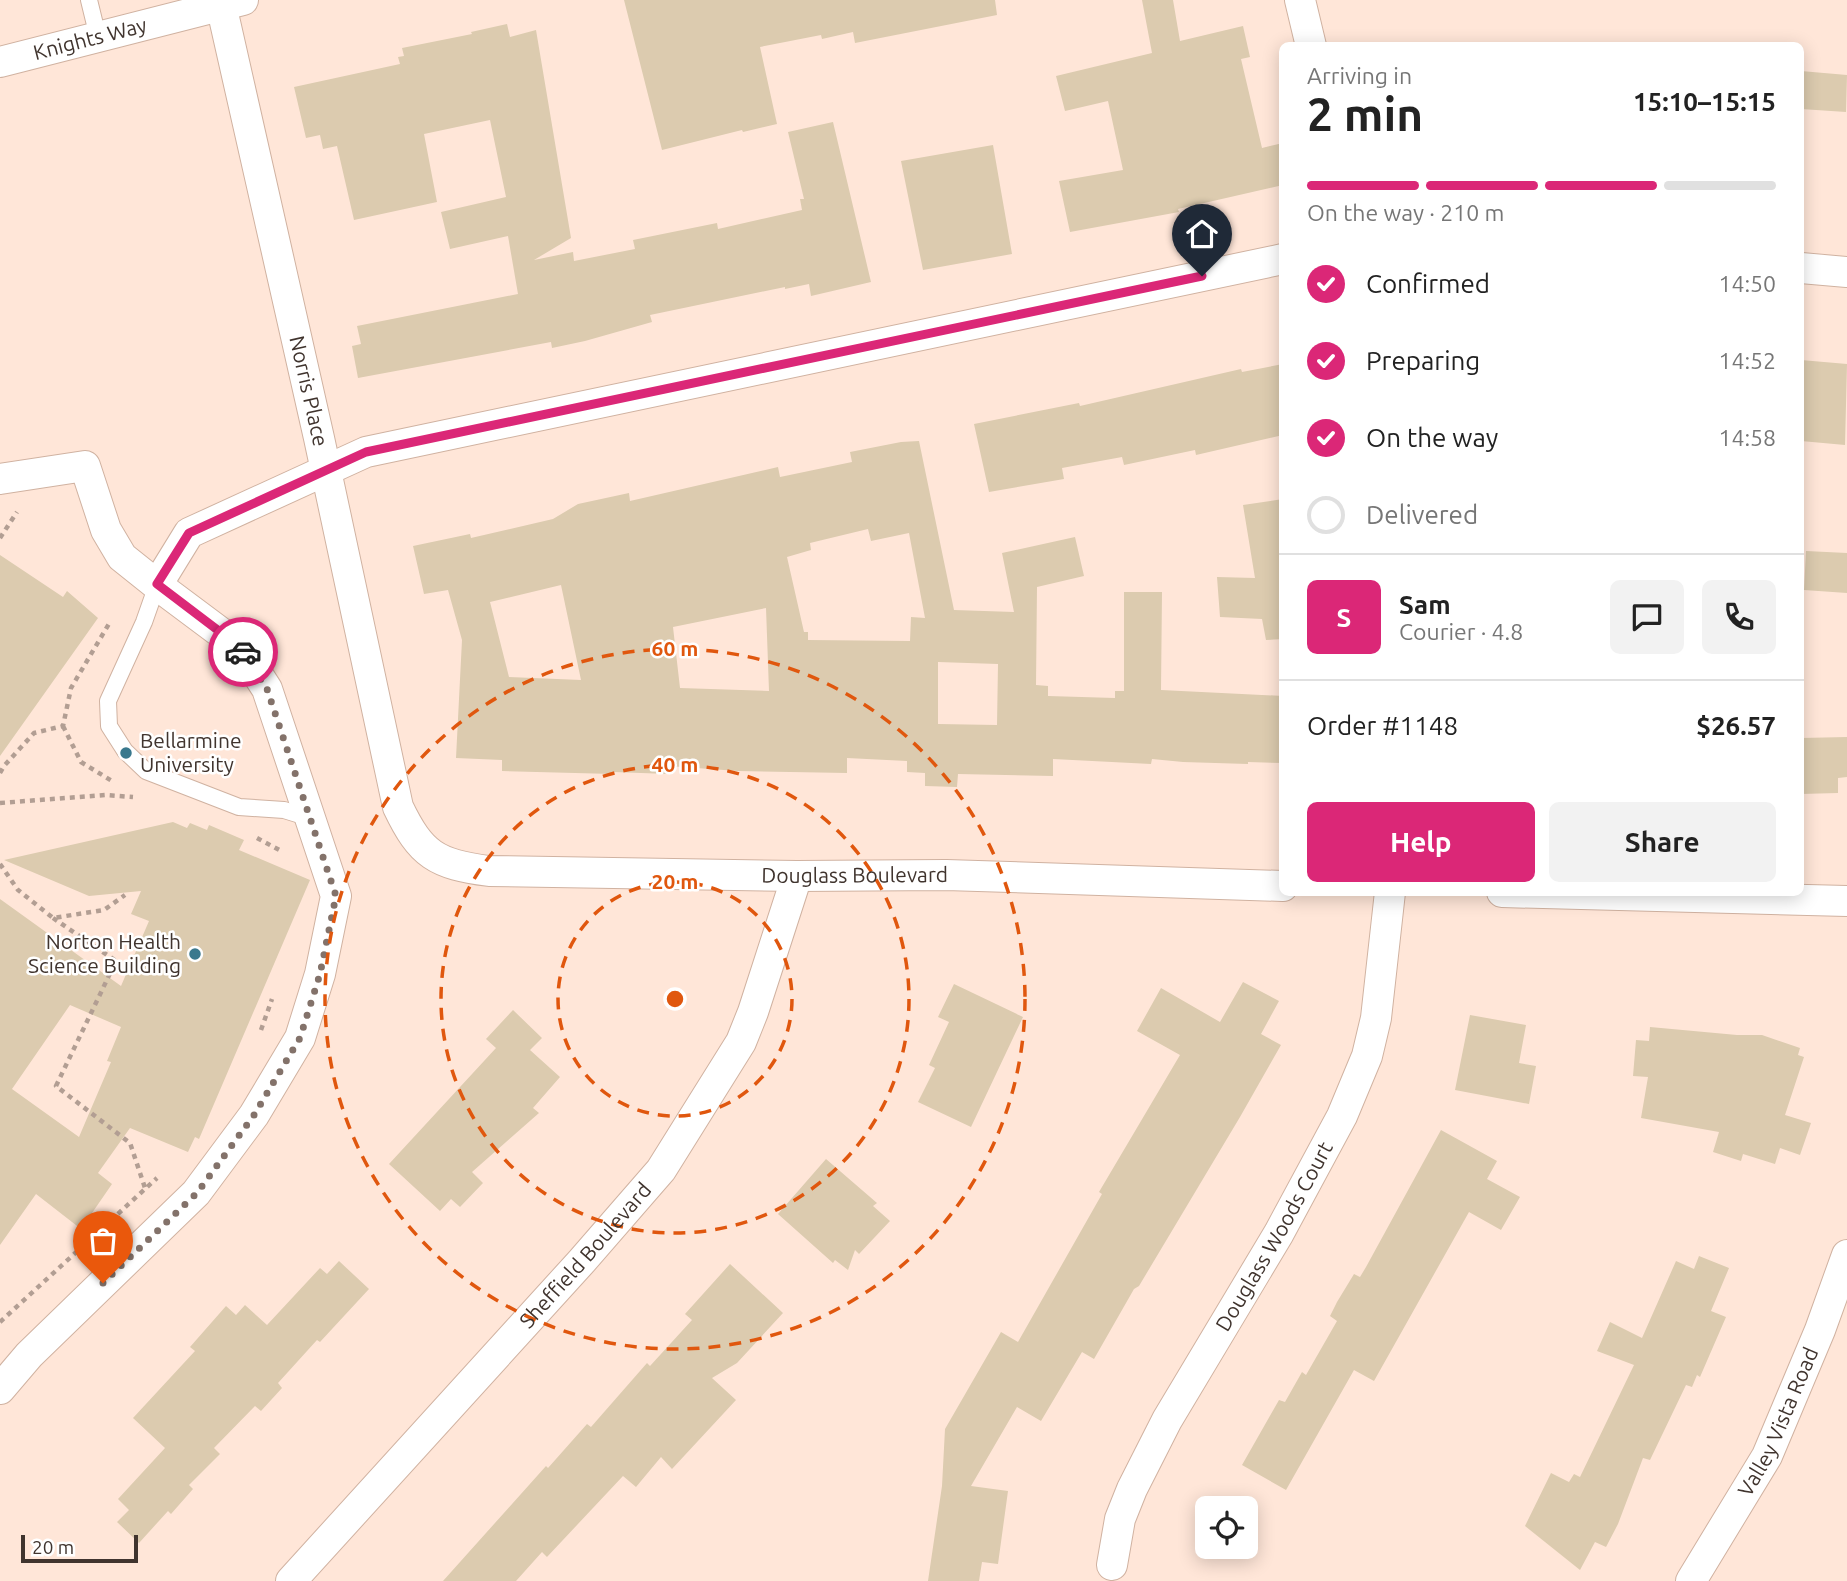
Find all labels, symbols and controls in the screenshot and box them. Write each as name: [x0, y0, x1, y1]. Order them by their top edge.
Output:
street label: Knights Way: [31, 12, 149, 64]
text: Arriving in: [1307, 63, 1412, 88]
text: 15:10–15:15: [1633, 87, 1776, 116]
text: 2 min: [1307, 88, 1423, 140]
text: On the way · 210 m: [1307, 200, 1504, 225]
pin: [1172, 204, 1232, 276]
icon: home: [1183, 215, 1221, 253]
icon: check: [1307, 265, 1345, 303]
text: Confirmed: [1366, 269, 1490, 298]
text: 14:50: [1718, 271, 1776, 296]
street label: Norris Place: [285, 333, 333, 448]
icon: check: [1307, 342, 1345, 380]
text: Preparing: [1366, 346, 1480, 375]
text: 14:52: [1718, 348, 1776, 373]
icon: check: [1307, 419, 1345, 457]
text: On the way: [1366, 423, 1498, 452]
text: 14:58: [1718, 425, 1776, 450]
text: Delivered: [1366, 500, 1478, 529]
button: chat: [1610, 580, 1684, 654]
button: phone: [1702, 580, 1776, 654]
text: Sam: [1399, 590, 1451, 619]
text: S: [1337, 603, 1351, 632]
courier: [208, 617, 278, 687]
text: Courier · 4.8: [1399, 619, 1523, 644]
icon: car: [224, 633, 262, 671]
text: 60 m: [652, 636, 698, 660]
text: Order #1148: [1307, 711, 1458, 740]
text: $26.57: [1696, 711, 1776, 740]
place label: Bellarmine University: [140, 728, 242, 776]
marker: Bellarmine University: [118, 745, 134, 761]
text: 40 m: [652, 752, 698, 776]
button: Help: [1307, 802, 1535, 882]
button: Share: [1549, 802, 1776, 882]
street label: Douglass Boulevard: [761, 862, 948, 887]
text: 20 m: [652, 869, 698, 893]
place label: Norton Health Science Building: [28, 929, 181, 977]
marker: Norton Health Science Building: [187, 946, 203, 962]
centre of rings: [663, 987, 687, 1011]
street label: Douglass Woods Court: [1210, 1137, 1337, 1335]
street label: Sheffield Boulevard: [514, 1177, 655, 1332]
pin: [73, 1211, 133, 1283]
icon: bag: [84, 1222, 122, 1260]
street label: Valley Vista Road: [1732, 1343, 1822, 1500]
map controls: [1195, 1496, 1258, 1559]
button: locate: [1195, 1496, 1258, 1559]
scale bar: [21, 1532, 138, 1564]
text: 20 m: [32, 1536, 74, 1558]

